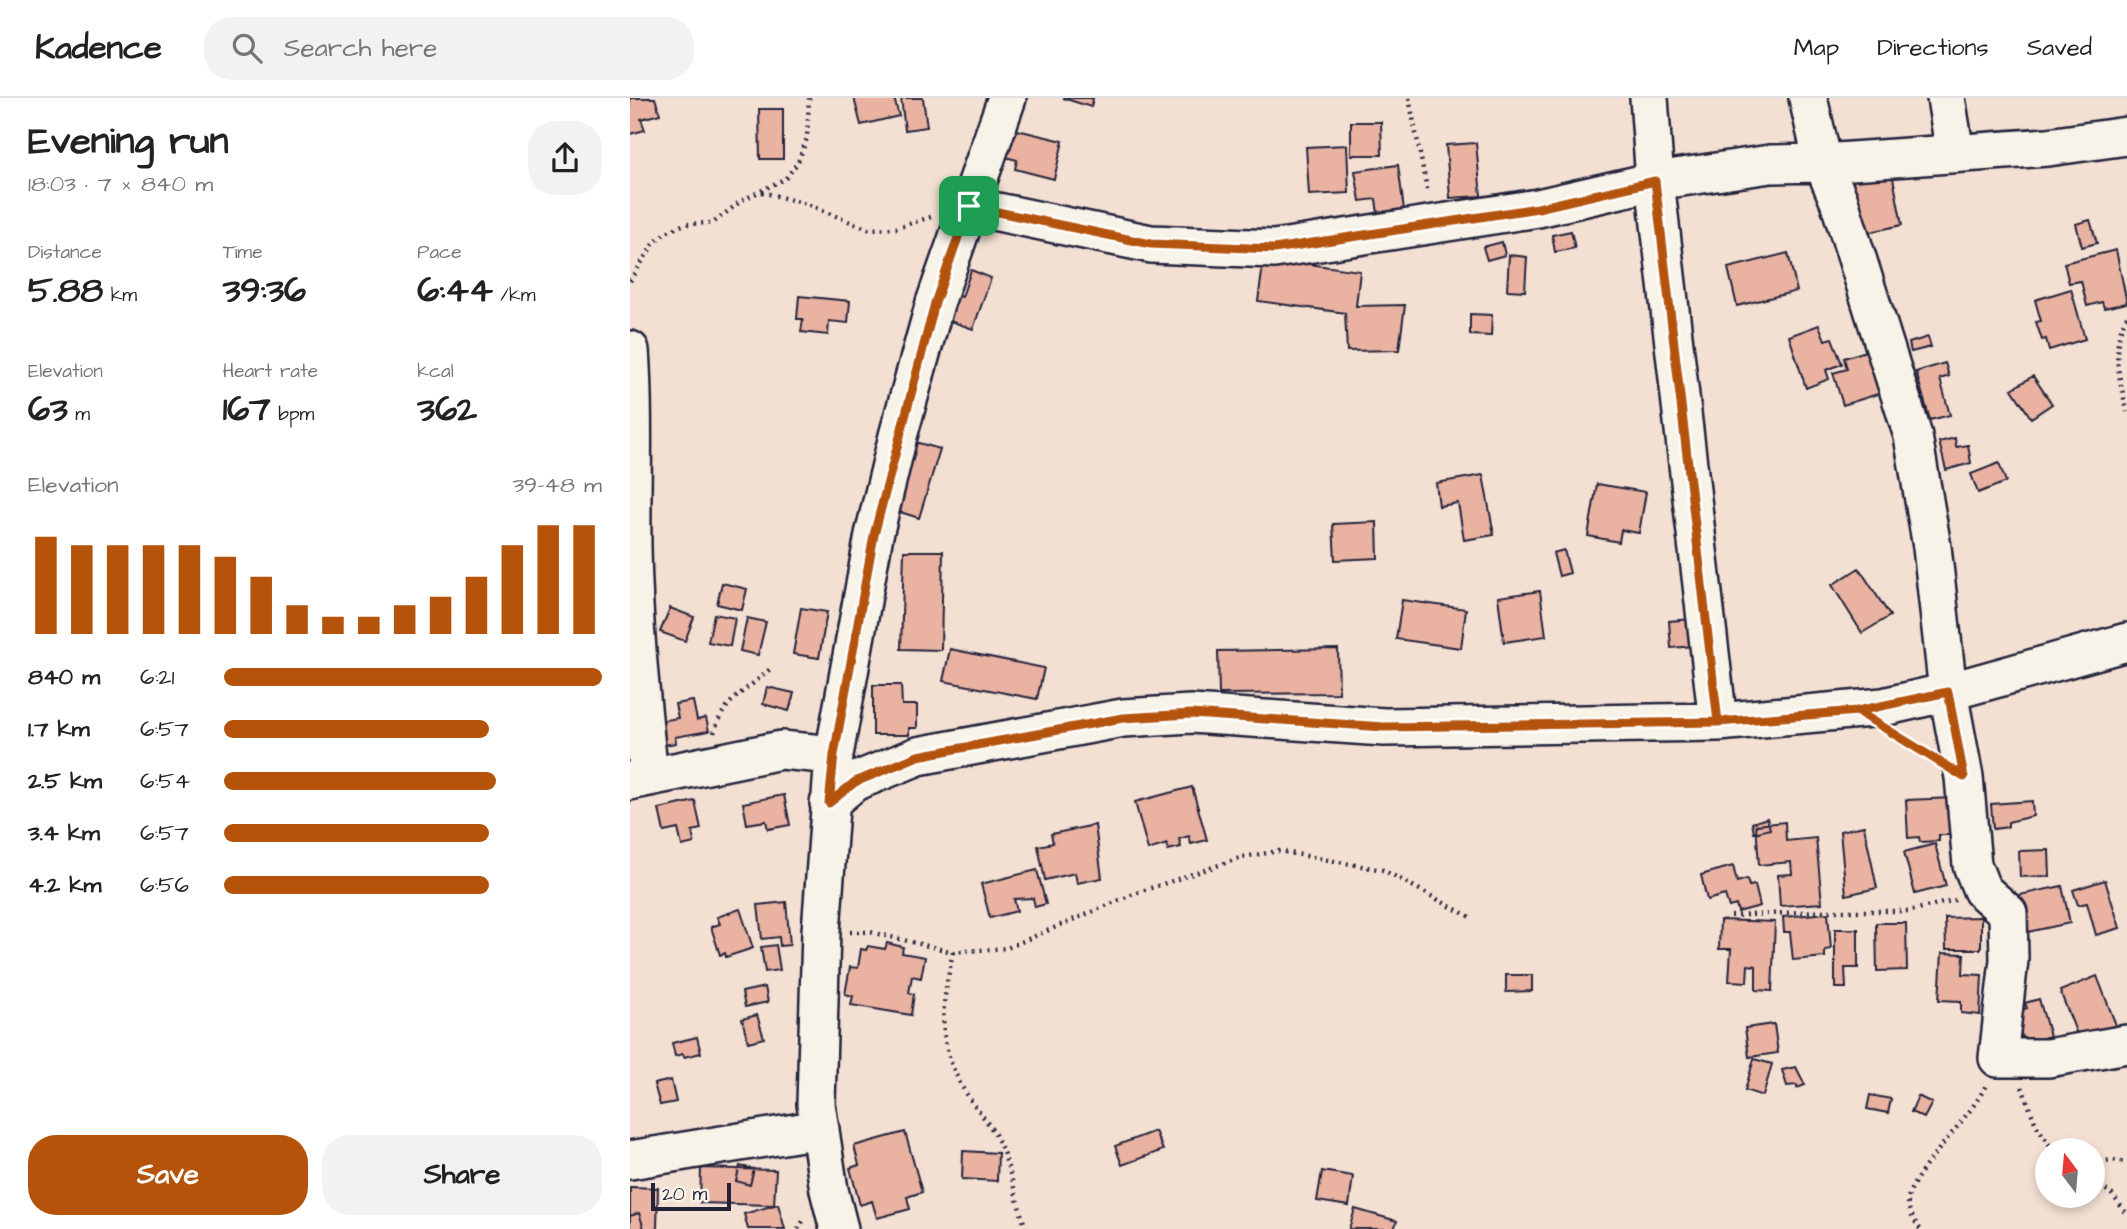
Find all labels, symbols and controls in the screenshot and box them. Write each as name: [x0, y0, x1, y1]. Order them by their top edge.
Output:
search box: [204, 17, 694, 80]
text: Kadence: [35, 25, 162, 71]
icon: search: [228, 29, 266, 67]
text: Search here: [284, 30, 437, 66]
text: Map: [1794, 31, 1839, 65]
text: Directions: [1877, 31, 1989, 65]
text: Saved: [2027, 31, 2092, 65]
text: Evening run: [28, 116, 229, 168]
button: share: [528, 121, 602, 195]
text: 18:03 · 7 × 840 m: [28, 168, 213, 200]
pin: [939, 176, 999, 236]
icon: arrive: [950, 187, 988, 225]
text: Distance: [28, 239, 102, 266]
text: Time: [223, 239, 262, 266]
text: Pace: [417, 239, 461, 266]
text: 5.88: [28, 266, 103, 315]
text: 39:36: [223, 266, 306, 315]
text: 6:44: [417, 266, 493, 315]
text: km: [103, 282, 137, 309]
text: /km: [493, 282, 535, 309]
text: Elevation: [28, 358, 103, 385]
text: Heart rate: [223, 358, 318, 385]
text: kcal: [417, 358, 454, 385]
text: 63: [28, 385, 68, 434]
text: 167: [223, 385, 271, 434]
text: 362: [417, 385, 477, 434]
text: m: [68, 401, 90, 428]
text: bpm: [271, 401, 314, 428]
text: Elevation: [28, 469, 119, 501]
text: 39–48 m: [512, 469, 602, 501]
text: 840 m: [28, 661, 100, 693]
text: 6:21: [140, 661, 174, 693]
text: 1.7 km: [28, 713, 90, 745]
text: 6:57: [140, 713, 189, 745]
text: 2.5 km: [28, 765, 102, 797]
text: 6:54: [140, 765, 190, 797]
text: 3.4 km: [28, 817, 100, 849]
text: 6:57: [140, 817, 189, 849]
text: 4.2 km: [28, 869, 101, 901]
text: 6:56: [140, 869, 189, 901]
button: Save: [28, 1135, 308, 1215]
button: Share: [322, 1135, 602, 1215]
north arrow: [2035, 1138, 2105, 1208]
map controls: [2035, 1138, 2105, 1208]
scale bar: [651, 1180, 732, 1212]
text: 20 m: [662, 1181, 707, 1208]

